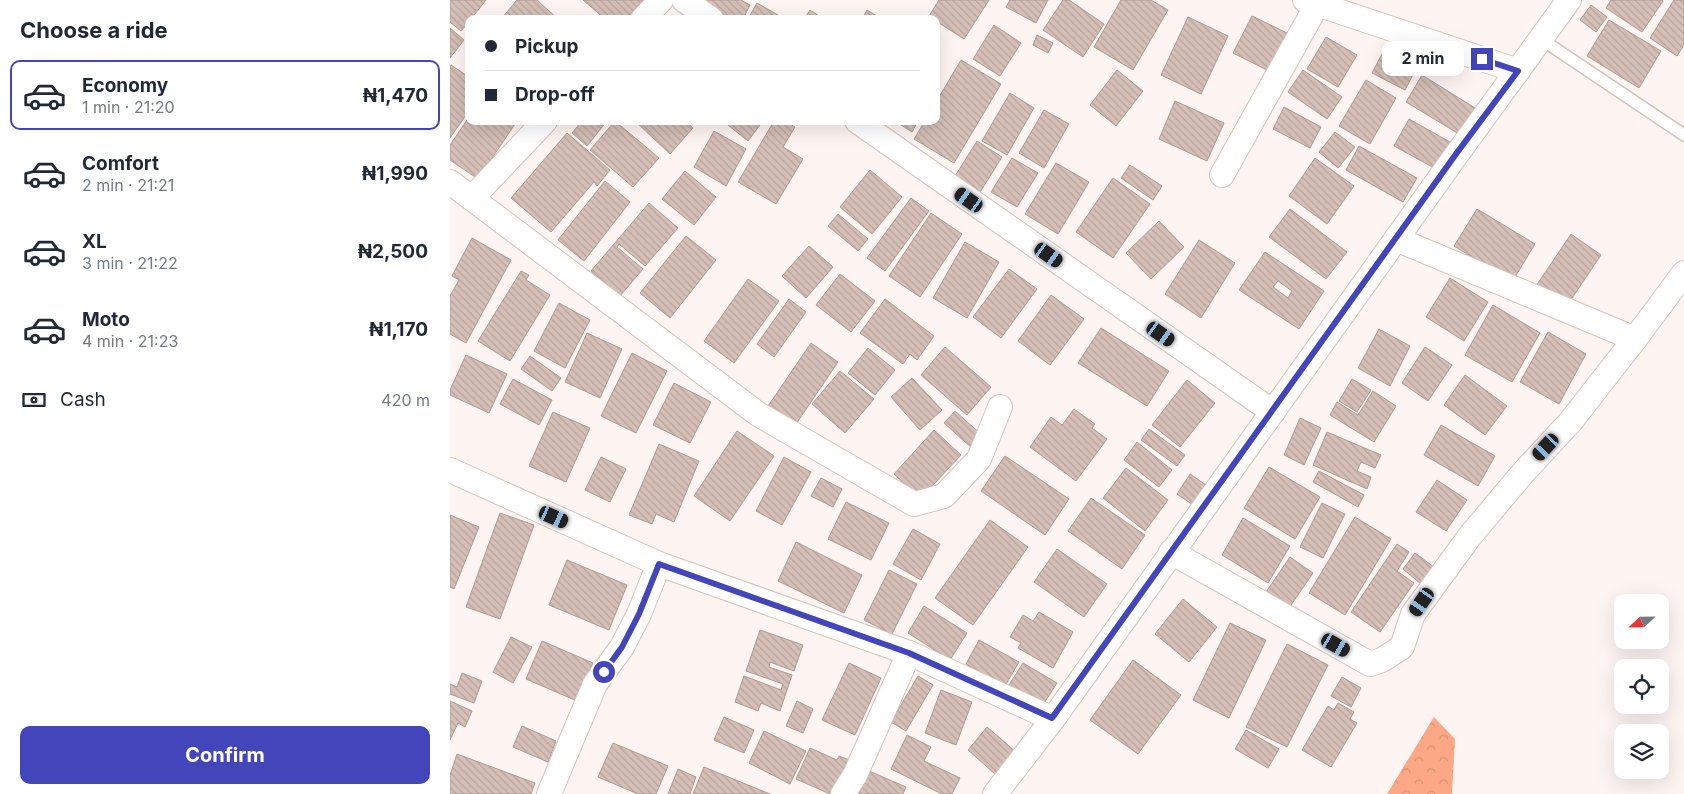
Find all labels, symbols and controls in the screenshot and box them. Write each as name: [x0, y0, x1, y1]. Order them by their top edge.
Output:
text: Choose a ride: [20, 17, 168, 43]
text: Pickup: [515, 35, 578, 58]
callout: 2 min: [1382, 42, 1464, 76]
text: 2 min: [1402, 48, 1444, 68]
route end: [1471, 48, 1493, 70]
icon: car: [22, 73, 67, 118]
text: Economy: [82, 74, 168, 97]
text: Drop-off: [515, 83, 595, 106]
text: ₦1,470: [363, 84, 428, 107]
text: 1 min · 21:20: [82, 97, 175, 117]
icon: car: [22, 151, 67, 196]
text: Comfort: [82, 152, 159, 175]
text: ₦1,990: [362, 162, 428, 185]
text: 2 min · 21:21: [82, 175, 174, 195]
car: [952, 185, 985, 215]
icon: car: [22, 229, 67, 274]
text: XL: [82, 230, 107, 253]
text: ₦2,500: [358, 240, 428, 263]
car: [1032, 240, 1065, 270]
text: 3 min · 21:22: [82, 253, 178, 273]
icon: car: [22, 307, 67, 352]
text: Moto: [82, 308, 130, 331]
text: ₦1,170: [369, 318, 428, 341]
car: [1144, 319, 1177, 349]
text: 4 min · 21:23: [82, 331, 178, 351]
icon: cash: [20, 386, 48, 414]
text: Cash: [60, 388, 106, 411]
text: 420 m: [381, 390, 430, 410]
car: [1530, 431, 1561, 463]
car: [537, 504, 570, 530]
car: [1407, 585, 1436, 619]
north arrow: [1614, 594, 1669, 649]
map controls: [1614, 594, 1669, 779]
car: [1319, 631, 1352, 659]
button: locate: [1614, 659, 1669, 714]
route start: [593, 661, 615, 683]
button: layers: [1614, 724, 1669, 779]
button: Confirm: [20, 726, 430, 784]

